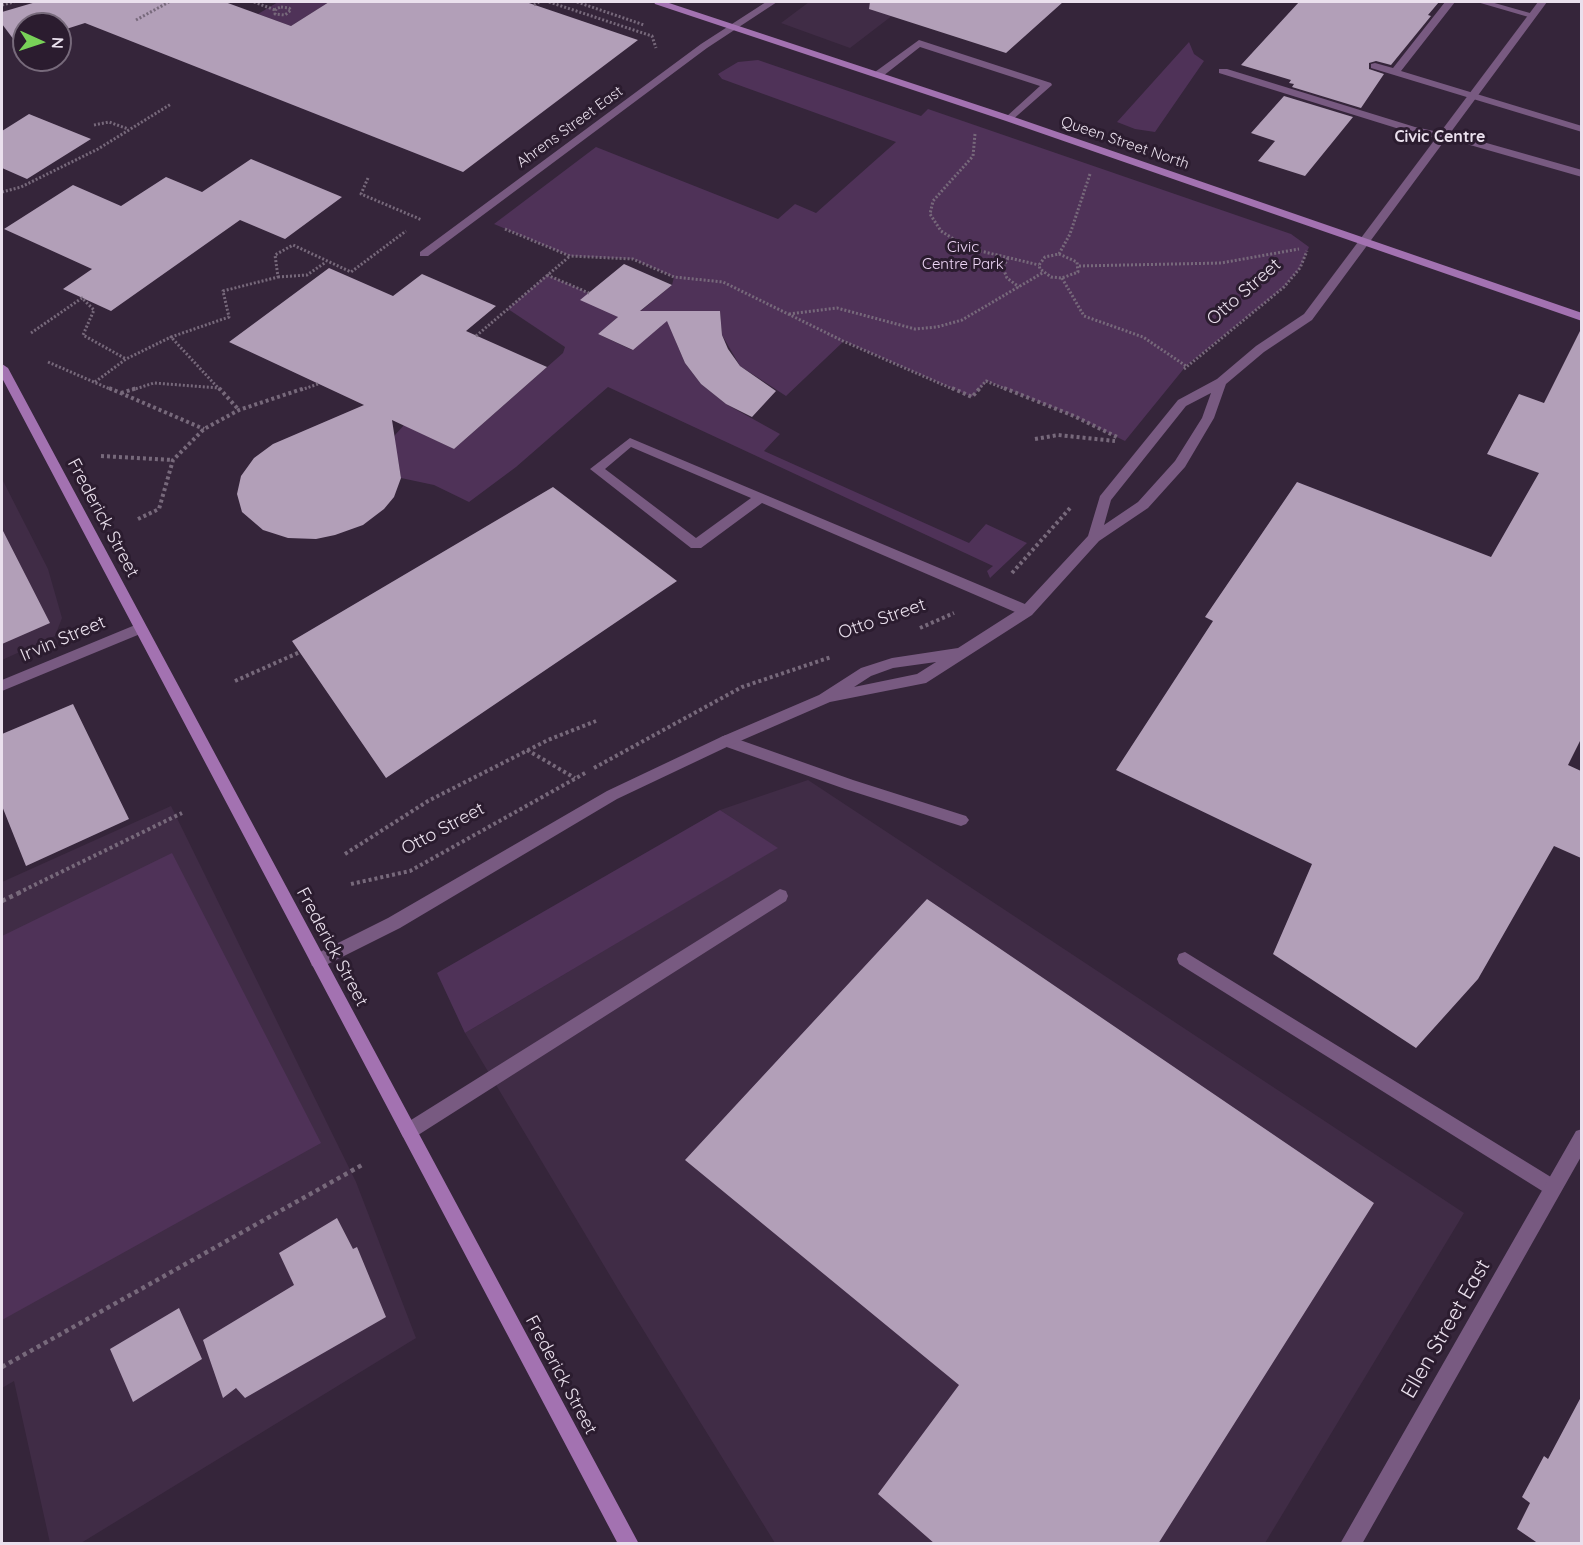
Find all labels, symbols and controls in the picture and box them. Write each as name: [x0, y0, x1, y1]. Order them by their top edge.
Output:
north arrow: [12, 12, 72, 72]
text: N: [48, 36, 68, 49]
street label: Ahrens Street East: [513, 82, 627, 172]
street label: Queen Street North: [1059, 113, 1191, 173]
district label: Civic Centre: [1395, 127, 1485, 147]
park label: Civic Centre Park: [922, 238, 1004, 273]
street label: Otto Street: [1203, 254, 1285, 330]
street label: Frederick Street: [63, 455, 143, 581]
street label: Otto Street: [836, 594, 928, 644]
street label: Irvin Street: [17, 611, 109, 667]
street label: Otto Street: [398, 798, 488, 860]
street label: Frederick Street: [292, 884, 372, 1010]
street label: Ellen Street East: [1396, 1255, 1496, 1403]
street label: Frederick Street: [521, 1312, 601, 1438]

